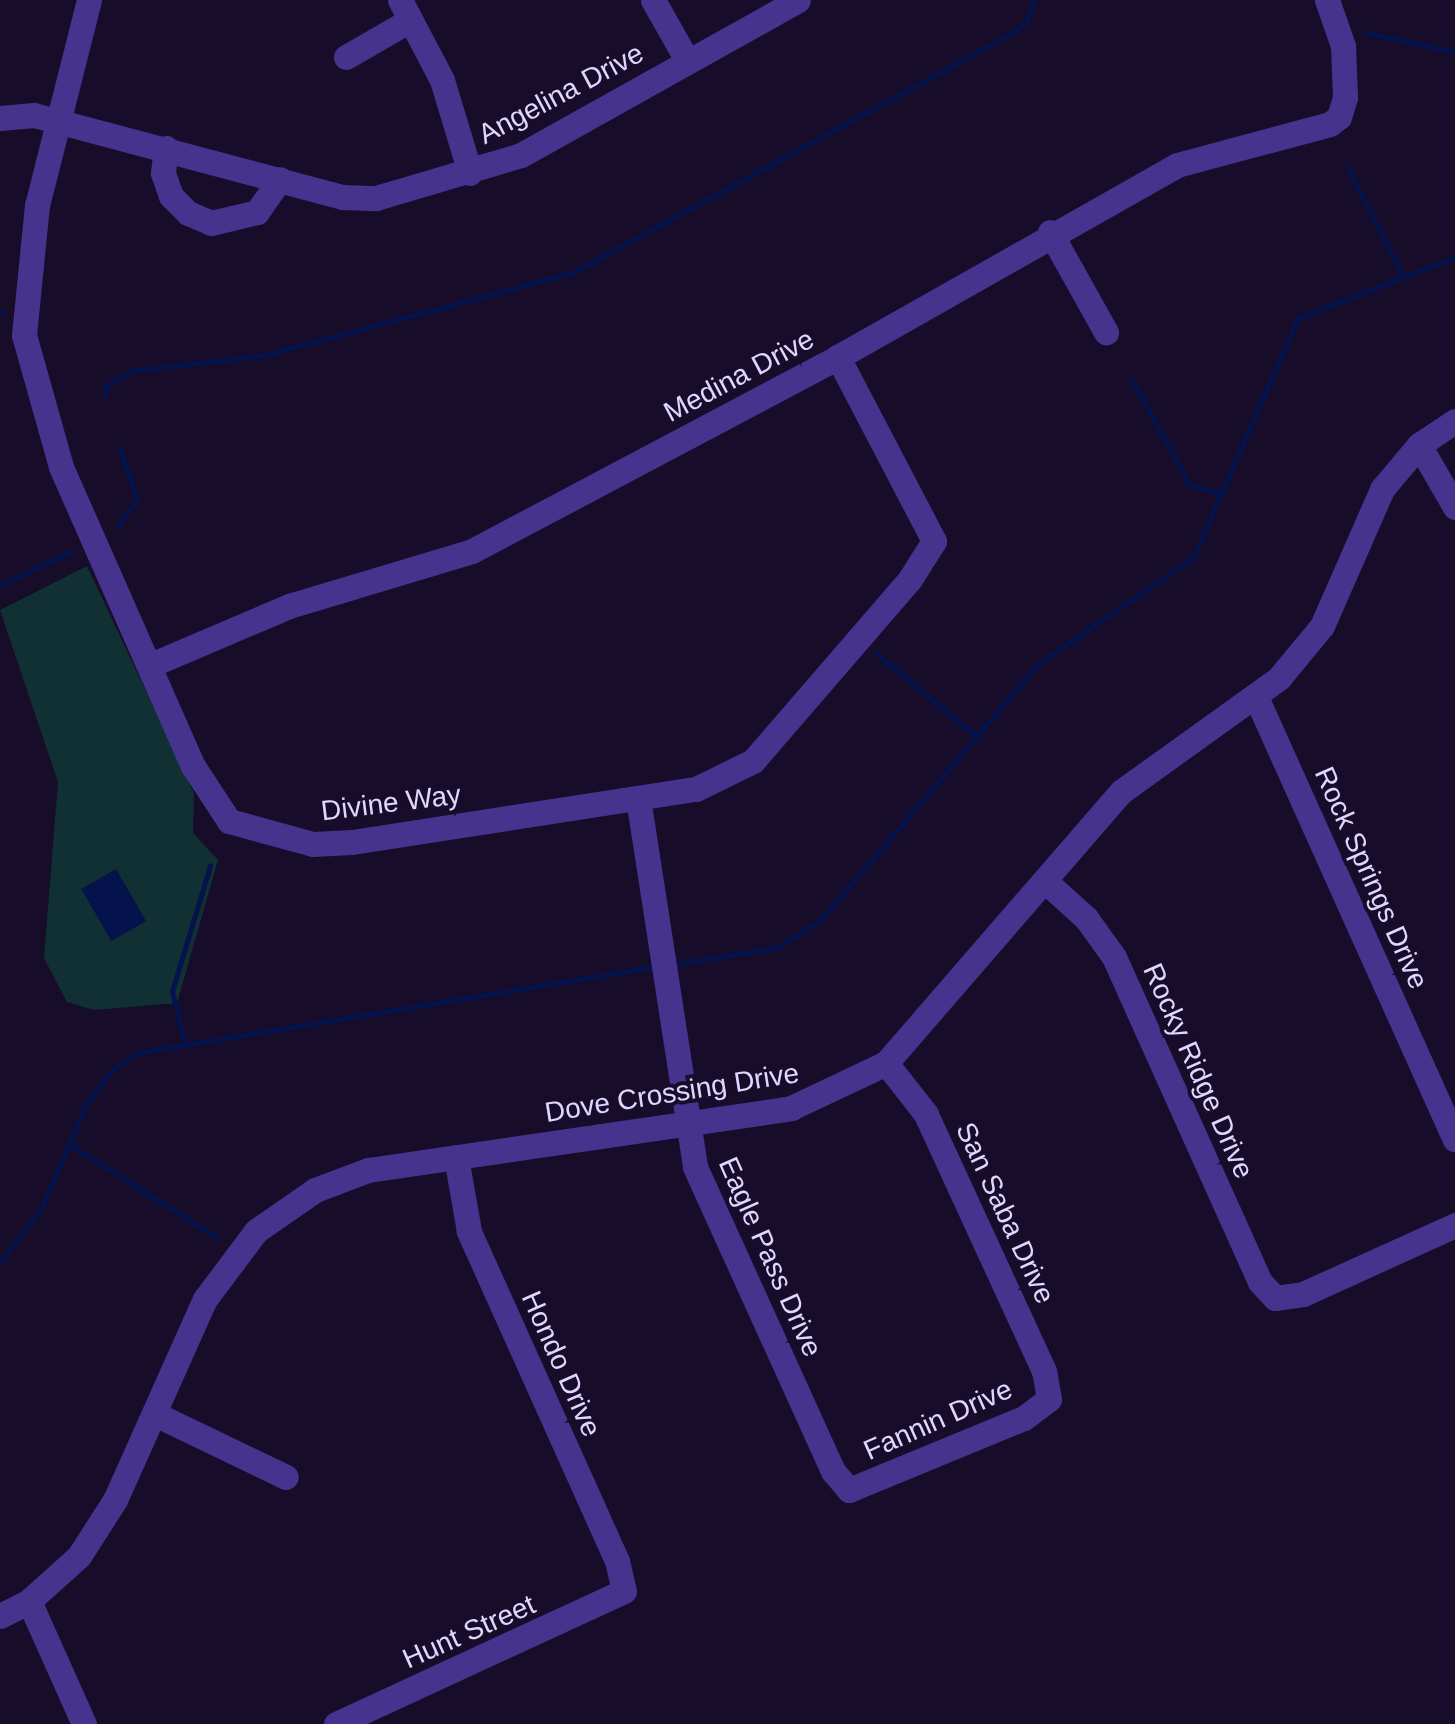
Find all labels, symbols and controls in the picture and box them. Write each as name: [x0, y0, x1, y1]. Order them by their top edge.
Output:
street label: Angelina Drive: [473, 36, 649, 152]
street label: Medina Drive: [658, 322, 820, 430]
street label: Rock Springs Drive: [1307, 762, 1435, 994]
street label: Divine Way: [319, 778, 463, 828]
street label: Rocky Ridge Drive: [1136, 958, 1260, 1184]
street label: Dove Crossing Drive: [543, 1056, 801, 1130]
street label: San Saba Drive: [948, 1117, 1062, 1309]
street label: Eagle Pass Drive: [711, 1152, 829, 1362]
street label: Hondo Drive: [514, 1286, 608, 1442]
street label: Fannin Drive: [859, 1372, 1017, 1468]
street label: Hunt Street: [397, 1588, 541, 1676]

